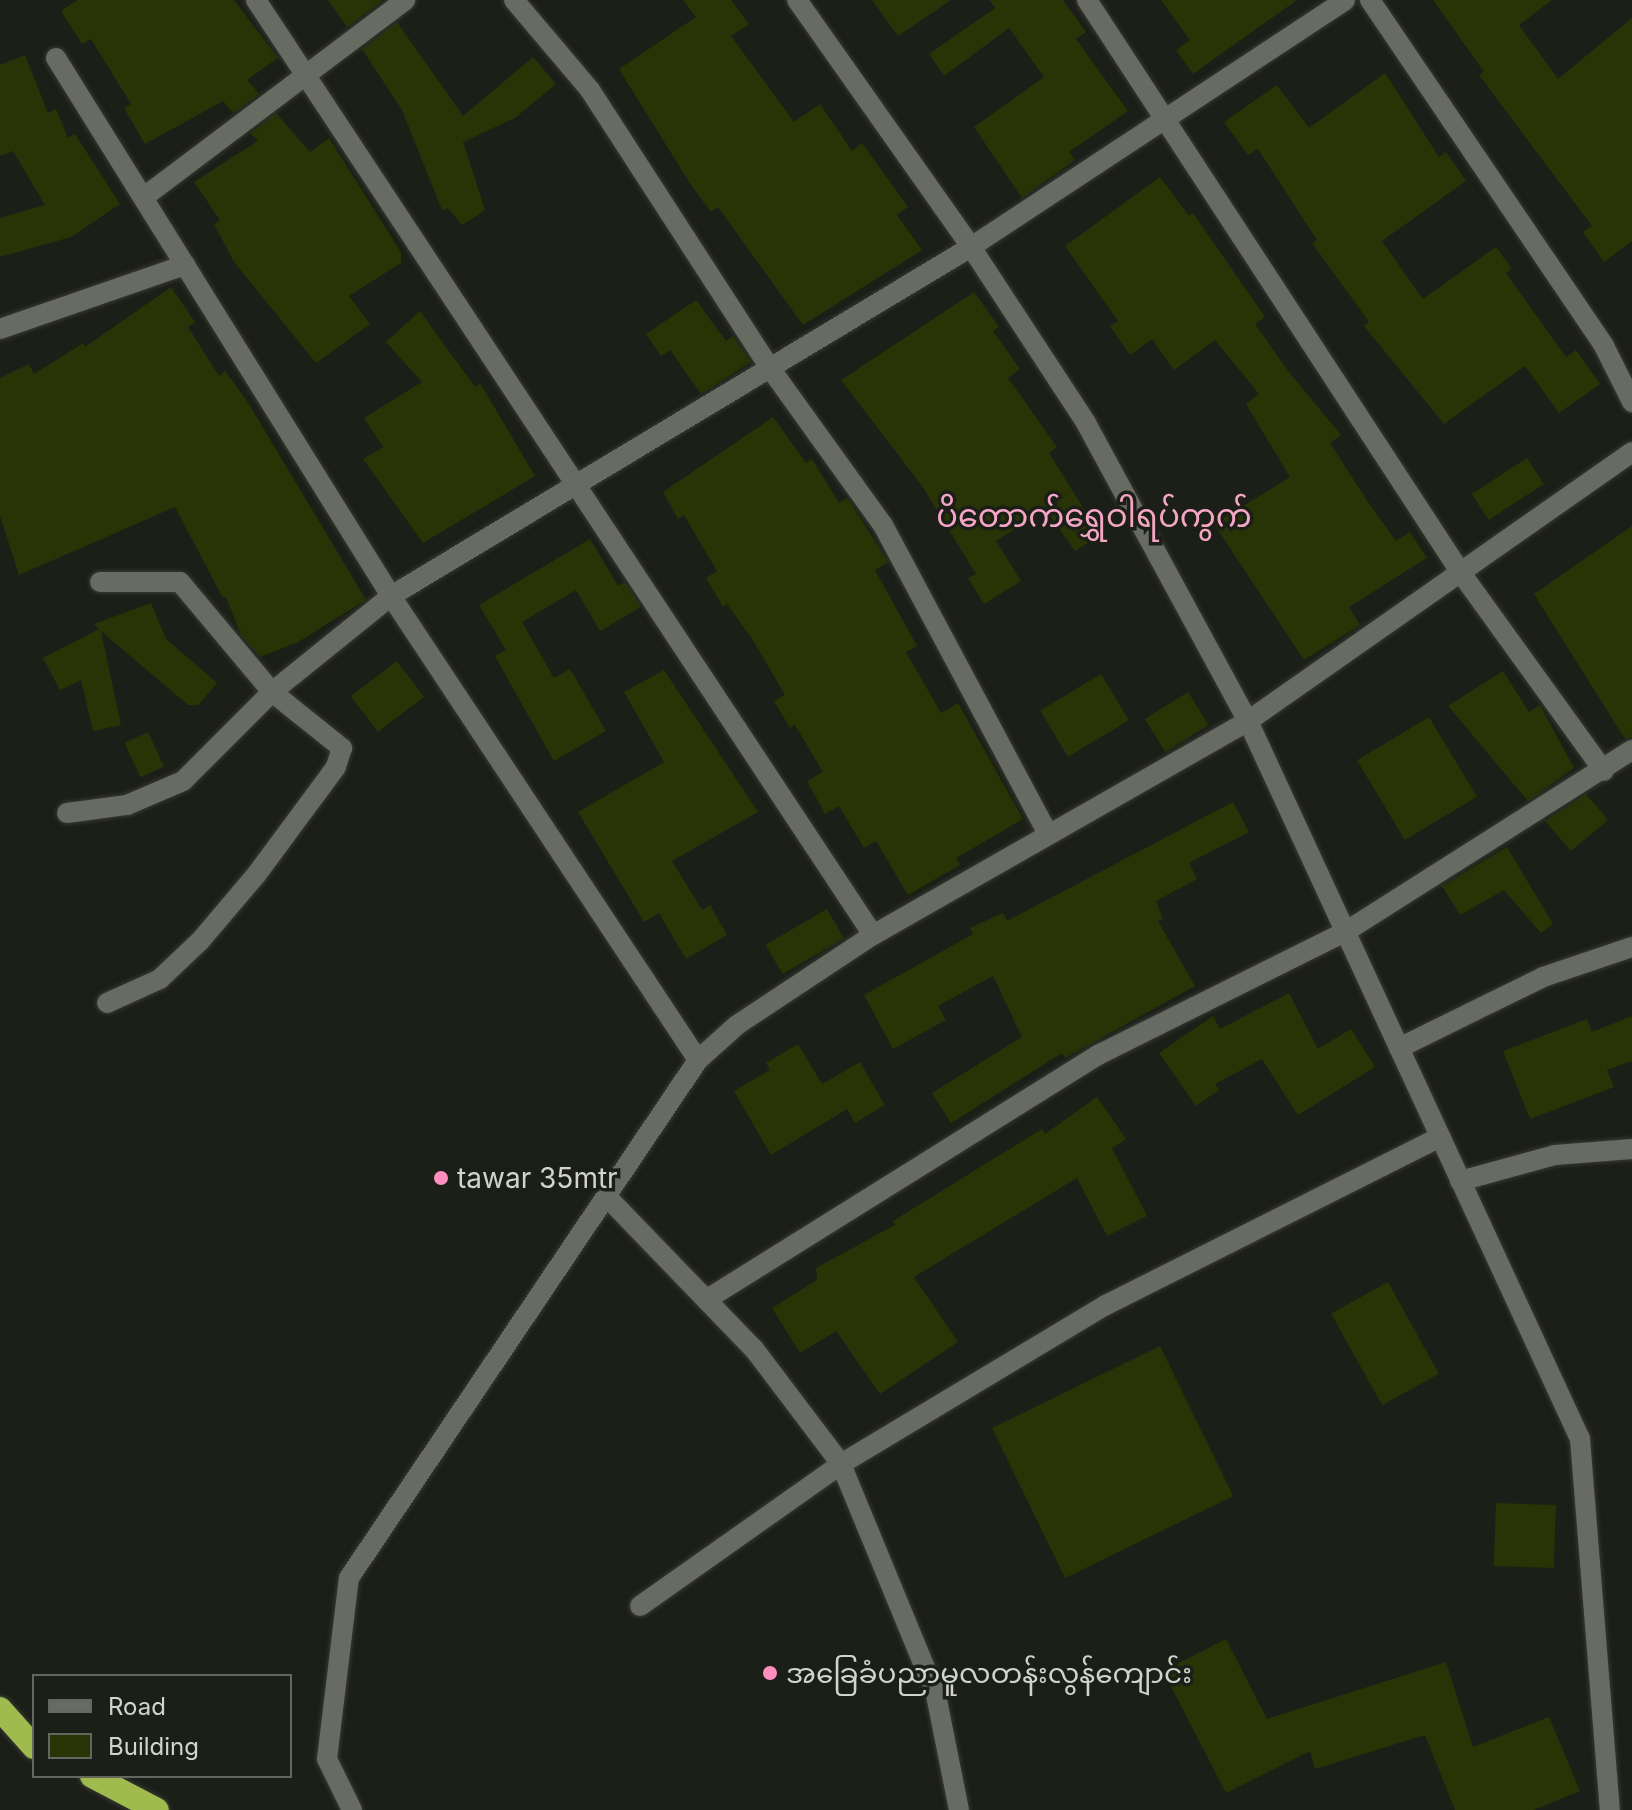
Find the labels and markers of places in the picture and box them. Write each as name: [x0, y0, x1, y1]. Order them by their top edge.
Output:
place label: tawar 35mtr: [457, 1161, 618, 1195]
marker: tawar 35mtr: [432, 1169, 450, 1187]
place label: အခြေခံပညာမူလတန်းလွန်ကျောင်း: [786, 1656, 1192, 1690]
marker: အခြေခံပညာမူလတန်းလွန်ကျောင်း: [761, 1664, 779, 1682]

